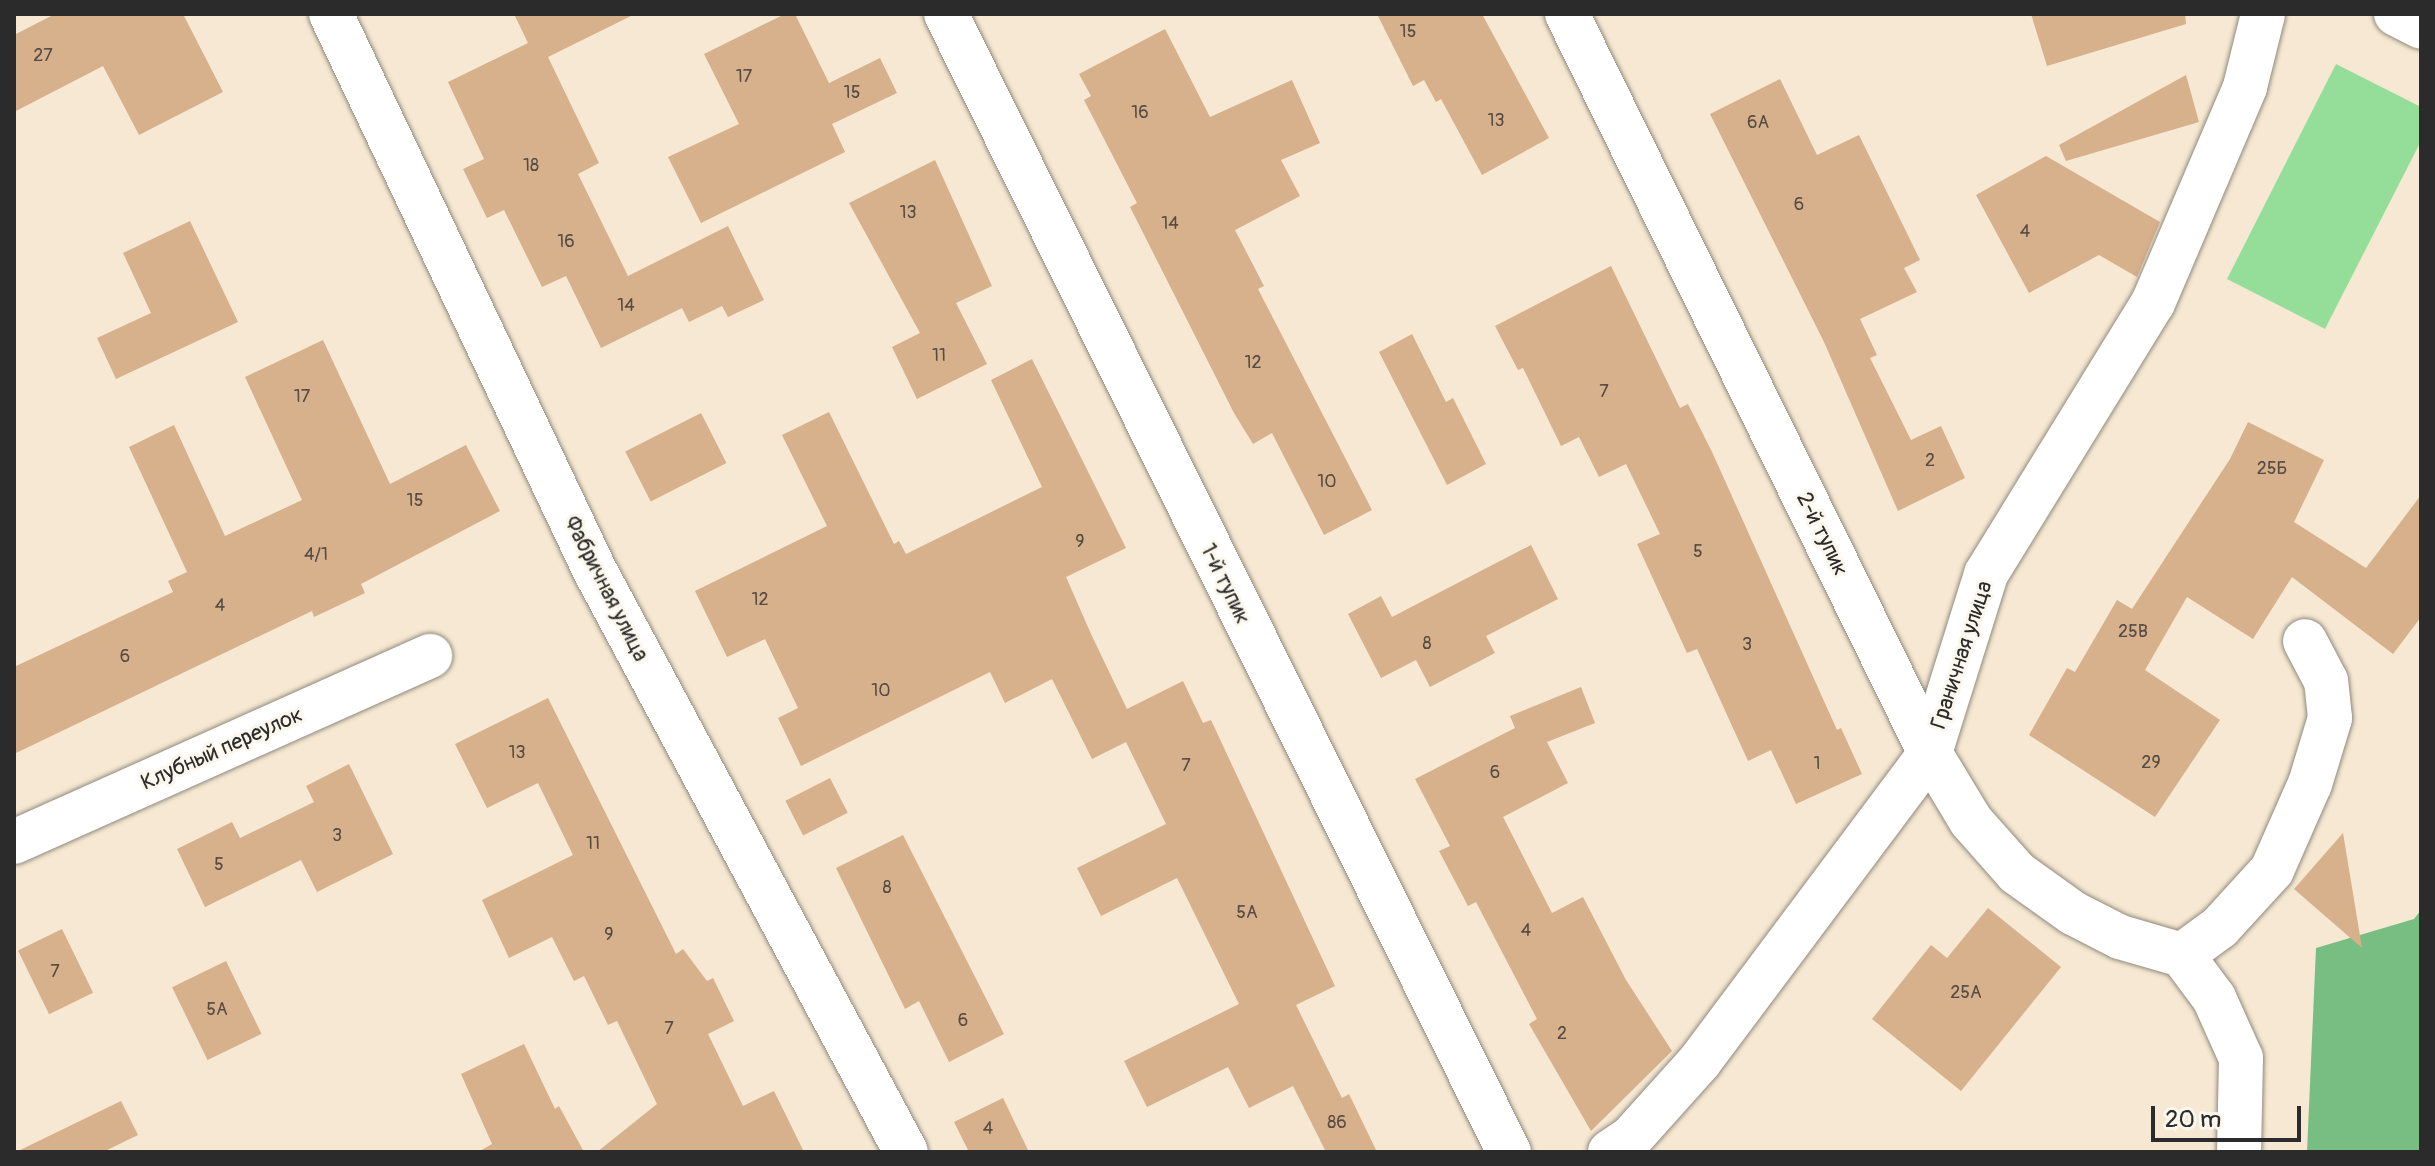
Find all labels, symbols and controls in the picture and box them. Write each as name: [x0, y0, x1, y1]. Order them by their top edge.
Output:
house number: 15: [1400, 21, 1416, 43]
house number: 27: [33, 45, 53, 67]
house number: 17: [736, 66, 752, 88]
house number: 15: [844, 82, 860, 104]
house number: 16: [1131, 102, 1149, 124]
house number: 13: [1487, 110, 1505, 132]
house number: 6А: [1747, 112, 1769, 134]
house number: 18: [523, 155, 539, 177]
house number: 6: [1794, 194, 1804, 216]
house number: 13: [899, 202, 917, 224]
house number: 14: [1161, 213, 1179, 235]
house number: 4: [2020, 221, 2030, 243]
house number: 16: [557, 231, 575, 253]
house number: 14: [617, 295, 635, 317]
house number: 11: [932, 345, 946, 367]
house number: 12: [1244, 352, 1262, 374]
house number: 7: [1599, 381, 1609, 403]
house number: 17: [294, 386, 310, 408]
house number: 2: [1925, 450, 1935, 472]
house number: 25Б: [2257, 458, 2287, 480]
house number: 10: [1317, 471, 1337, 493]
street label: 2-й тупик: [1790, 488, 1854, 580]
house number: 15: [407, 490, 423, 512]
street label: Фабричная улица: [558, 512, 654, 666]
house number: 9: [1075, 531, 1085, 553]
street label: 1-й тупик: [1194, 540, 1256, 628]
house number: 5: [1693, 541, 1703, 563]
house number: 4/1: [304, 544, 328, 566]
street label: Граничная улица: [1926, 578, 1998, 732]
house number: 12: [751, 589, 769, 611]
house number: 4: [215, 595, 225, 617]
house number: 25В: [2118, 621, 2148, 643]
house number: 8: [1422, 633, 1432, 655]
house number: 3: [1742, 634, 1752, 656]
house number: 6: [120, 646, 130, 668]
house number: 10: [871, 680, 891, 702]
street label: Клубный переулок: [137, 702, 307, 796]
house number: 13: [508, 742, 526, 764]
house number: 29: [2141, 752, 2161, 774]
house number: 1: [1813, 753, 1821, 775]
house number: 7: [1181, 755, 1191, 777]
house number: 6: [1490, 762, 1500, 784]
house number: 3: [332, 825, 342, 847]
house number: 11: [586, 833, 600, 855]
house number: 5: [214, 854, 224, 876]
house number: 8: [882, 877, 892, 899]
house number: 5А: [1236, 902, 1258, 924]
house number: 4: [1521, 920, 1531, 942]
house number: 9: [604, 924, 614, 946]
house number: 7: [50, 961, 60, 983]
house number: 25А: [1950, 982, 1982, 1004]
house number: 5А: [206, 999, 228, 1021]
house number: 6: [958, 1010, 968, 1032]
house number: 7: [664, 1018, 674, 1040]
house number: 2: [1557, 1023, 1567, 1045]
scale bar: [2155, 1090, 2305, 1140]
text: 20 m: [2165, 1105, 2221, 1134]
house number: 86: [1327, 1112, 1347, 1134]
house number: 4: [983, 1118, 993, 1140]

